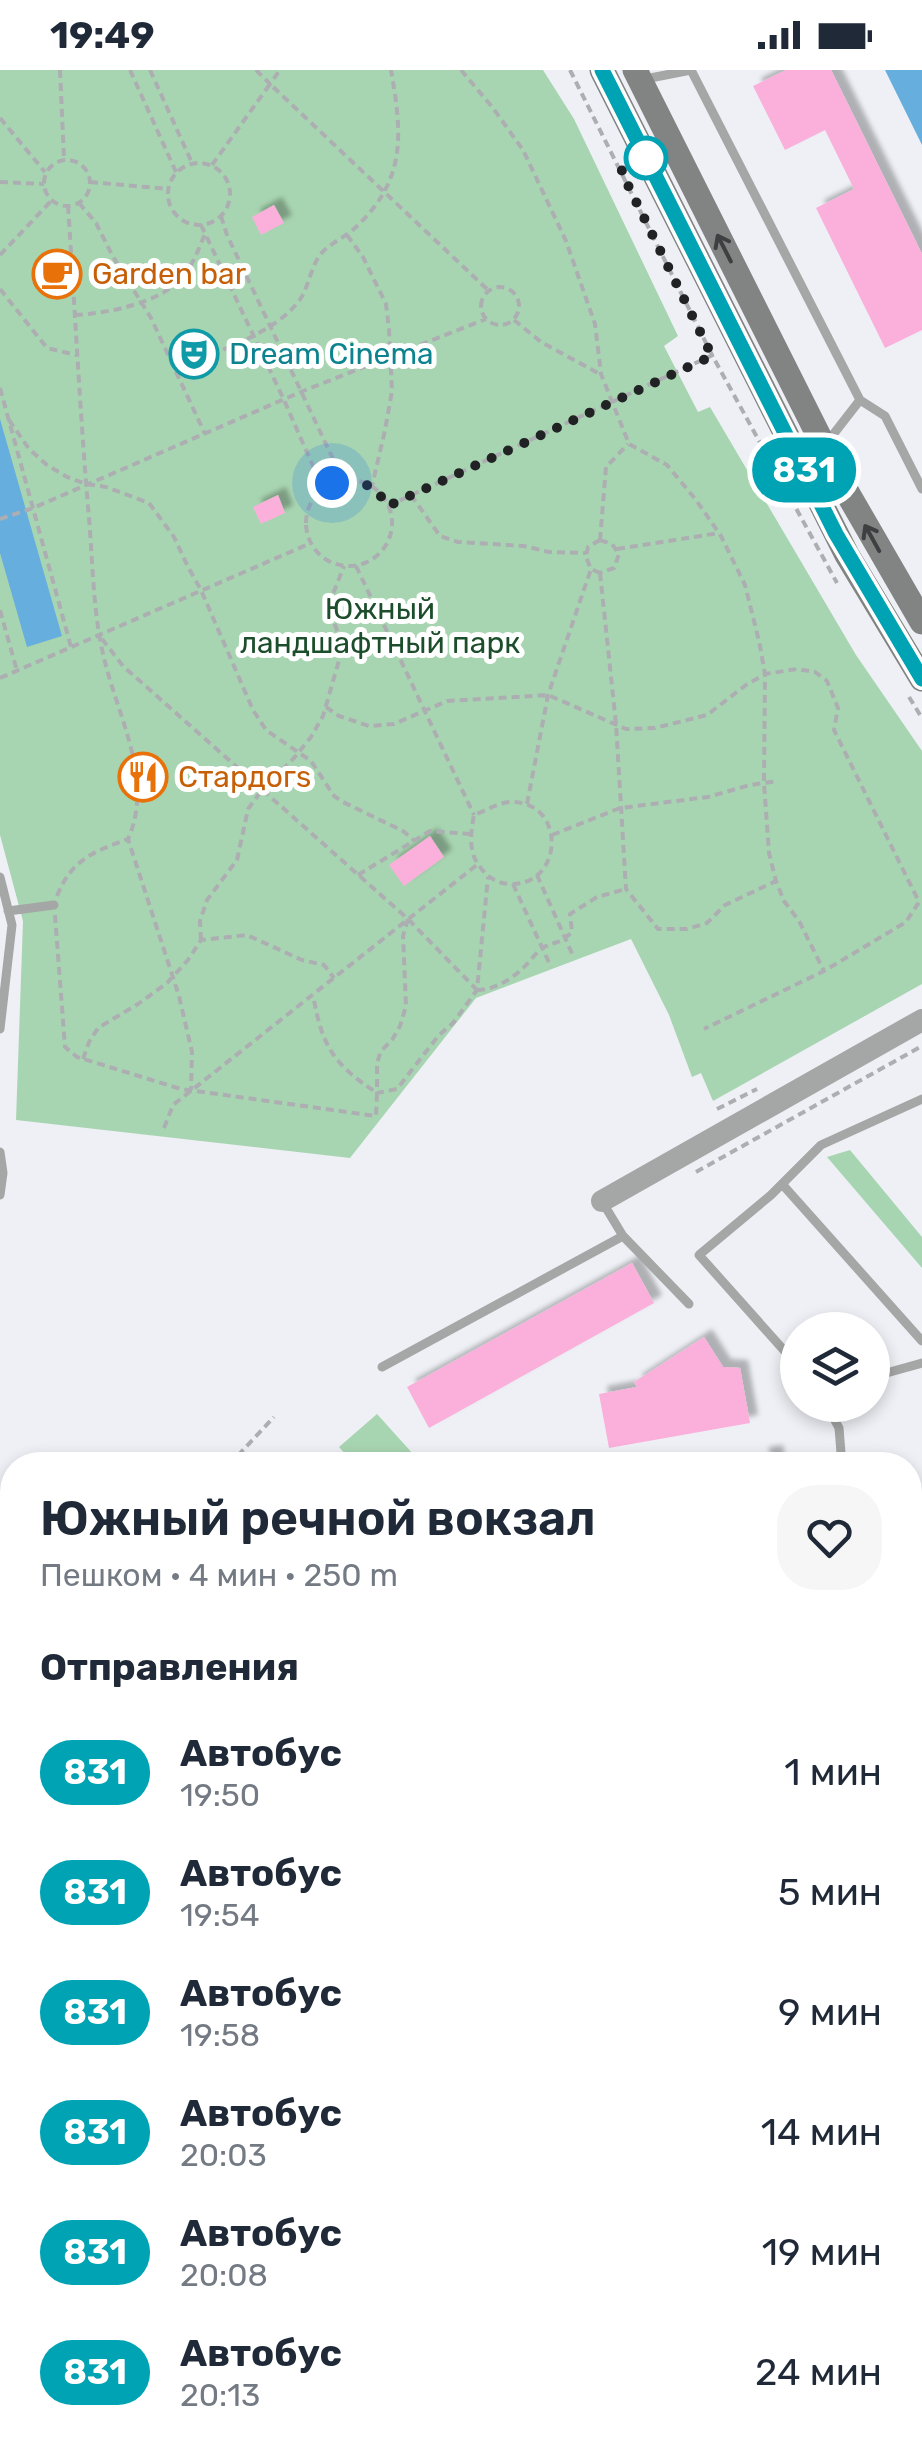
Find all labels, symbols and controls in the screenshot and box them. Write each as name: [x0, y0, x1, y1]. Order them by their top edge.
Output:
text: 19:49: [50, 12, 155, 58]
unlabelled marker: [625, 137, 667, 179]
one-way arrow: [714, 234, 733, 264]
cafe icon: Garden bar: [31, 248, 83, 300]
place label: Garden bar: [92, 256, 247, 292]
theatre icon: Dream Cinema: [168, 328, 220, 380]
place label: Dream Cinema: [229, 336, 434, 372]
line badge: 831: [746, 438, 862, 502]
text: 831: [772, 449, 836, 491]
your location: [307, 458, 357, 508]
one-way arrow: [862, 523, 882, 553]
park label: Южный ландшафтный парк: [240, 591, 520, 661]
restaurant icon: Стардогs: [117, 751, 169, 803]
place label: Стардогs: [178, 759, 311, 795]
map controls: [780, 1312, 890, 1422]
button: layers: [780, 1312, 890, 1422]
button: heart: [777, 1485, 882, 1590]
text: Южный речной вокзал: [40, 1490, 596, 1547]
text: Пешком · 4 мин · 250 m: [40, 1556, 398, 1594]
text: Отправления: [40, 1644, 299, 1690]
text: Автобус: [180, 1730, 342, 1776]
text: 1 мин: [784, 1749, 882, 1795]
text: 831: [63, 1751, 127, 1793]
text: 19:50: [180, 1776, 260, 1814]
text: Автобус: [180, 1850, 342, 1896]
text: 5 мин: [778, 1869, 882, 1915]
text: 831: [63, 1871, 127, 1913]
text: 19:54: [180, 1896, 260, 1934]
text: Автобус: [180, 1970, 342, 2016]
text: 9 мин: [778, 1989, 882, 2035]
text: 831: [63, 1991, 127, 2033]
text: 19:58: [180, 2016, 260, 2054]
text: Автобус: [180, 2090, 342, 2136]
text: 14 мин: [761, 2109, 882, 2155]
text: 831: [63, 2111, 127, 2153]
text: 20:03: [180, 2136, 267, 2174]
text: Автобус: [180, 2210, 342, 2256]
text: 19 мин: [762, 2229, 882, 2275]
text: 831: [63, 2231, 127, 2273]
text: 20:08: [180, 2256, 268, 2294]
text: Автобус: [180, 2330, 342, 2376]
text: 24 мин: [755, 2349, 882, 2395]
text: 831: [63, 2351, 127, 2393]
text: 20:13: [180, 2376, 260, 2414]

